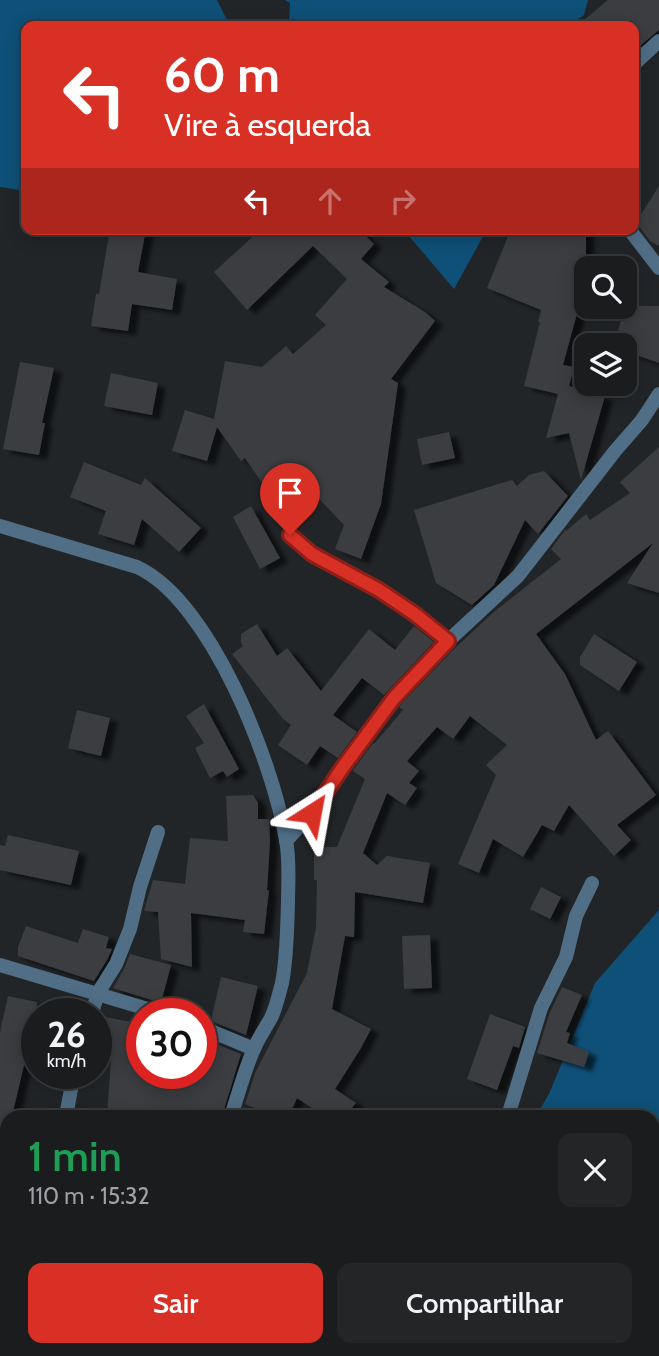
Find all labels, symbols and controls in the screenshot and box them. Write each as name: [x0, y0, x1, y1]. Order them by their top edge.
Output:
text: 60 m: [164, 45, 280, 104]
icon: left: [49, 49, 140, 140]
text: Vire à esquerda: [164, 105, 371, 144]
icon: left: [238, 182, 276, 220]
icon: ahead: [311, 182, 349, 220]
icon: right: [384, 182, 422, 220]
map controls: [574, 256, 637, 396]
button: search: [574, 256, 637, 319]
button: layers: [574, 333, 637, 396]
pin: [260, 463, 320, 535]
icon: arrive: [271, 474, 309, 512]
position arrow: [275, 776, 349, 850]
speed limit sign: 30: [126, 998, 217, 1089]
text: 26: [47, 1013, 86, 1056]
text: km/h: [47, 1050, 86, 1072]
text: 1 min: [28, 1130, 122, 1182]
button: close: [558, 1133, 632, 1207]
text: 110 m · 15:32: [28, 1182, 149, 1210]
button: Sair: [28, 1263, 323, 1343]
button: Compartilhar: [337, 1263, 632, 1343]

